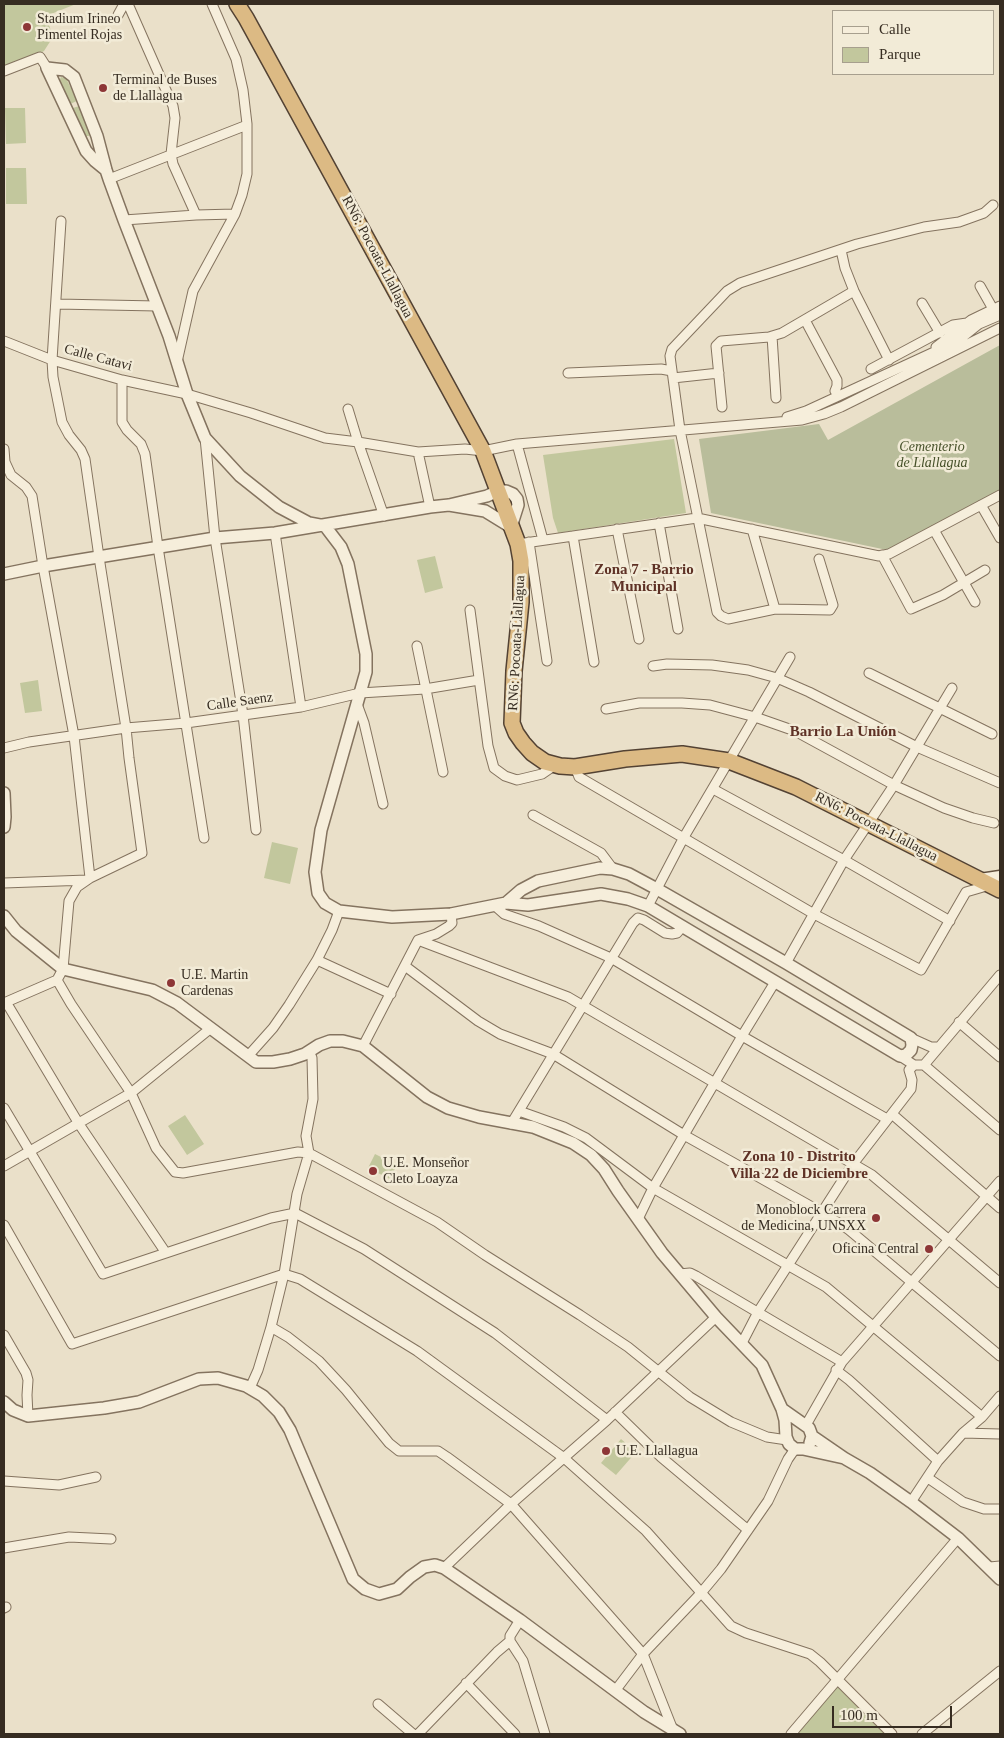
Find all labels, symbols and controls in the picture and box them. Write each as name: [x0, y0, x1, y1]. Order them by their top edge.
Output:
legend: [832, 10, 994, 75]
place label: Stadium Irineo Pimentel Rojas: [37, 11, 122, 44]
marker: Stadium Irineo Pimentel Rojas: [21, 21, 33, 33]
text: Calle: [879, 21, 911, 37]
text: Parque: [879, 46, 921, 62]
place label: Terminal de Buses de Llallagua: [113, 72, 217, 104]
marker: Terminal de Buses de Llallagua: [97, 82, 109, 94]
street label: RN6: Pocoata-Llallagua: [338, 193, 416, 321]
street label: Calle Catavi: [62, 341, 134, 375]
park label: Cementerio de Llallagua: [896, 439, 968, 472]
district label: Zona 7 - Barrio Municipal: [594, 561, 694, 596]
street label: RN6: Pocoata-Llallagua: [505, 575, 529, 711]
street label: Calle Saenz: [206, 689, 274, 715]
district label: Barrio La Unión: [790, 723, 896, 741]
street label: RN6: Pocoata-Llallagua: [812, 789, 940, 865]
place label: U.E. Martin Cardenas: [181, 967, 248, 1000]
marker: U.E. Martin Cardenas: [165, 977, 177, 989]
district label: Zona 10 - Distrito Villa 22 de Diciembre: [730, 1148, 868, 1183]
place label: U.E. Monseñor Cleto Loayza: [383, 1155, 469, 1188]
marker: U.E. Monseñor Cleto Loayza: [367, 1165, 379, 1177]
place label: Monoblock Carrera de Medicina, UNSXX: [741, 1202, 866, 1234]
marker: Monoblock Carrera de Medicina, UNSXX: [870, 1212, 882, 1224]
place label: Oficina Central: [832, 1241, 919, 1257]
marker: Oficina Central: [923, 1243, 935, 1255]
place label: U.E. Llallagua: [616, 1443, 698, 1459]
marker: U.E. Llallagua: [600, 1445, 612, 1457]
scale bar: [834, 1696, 954, 1728]
text: 100 m: [840, 1707, 878, 1723]

